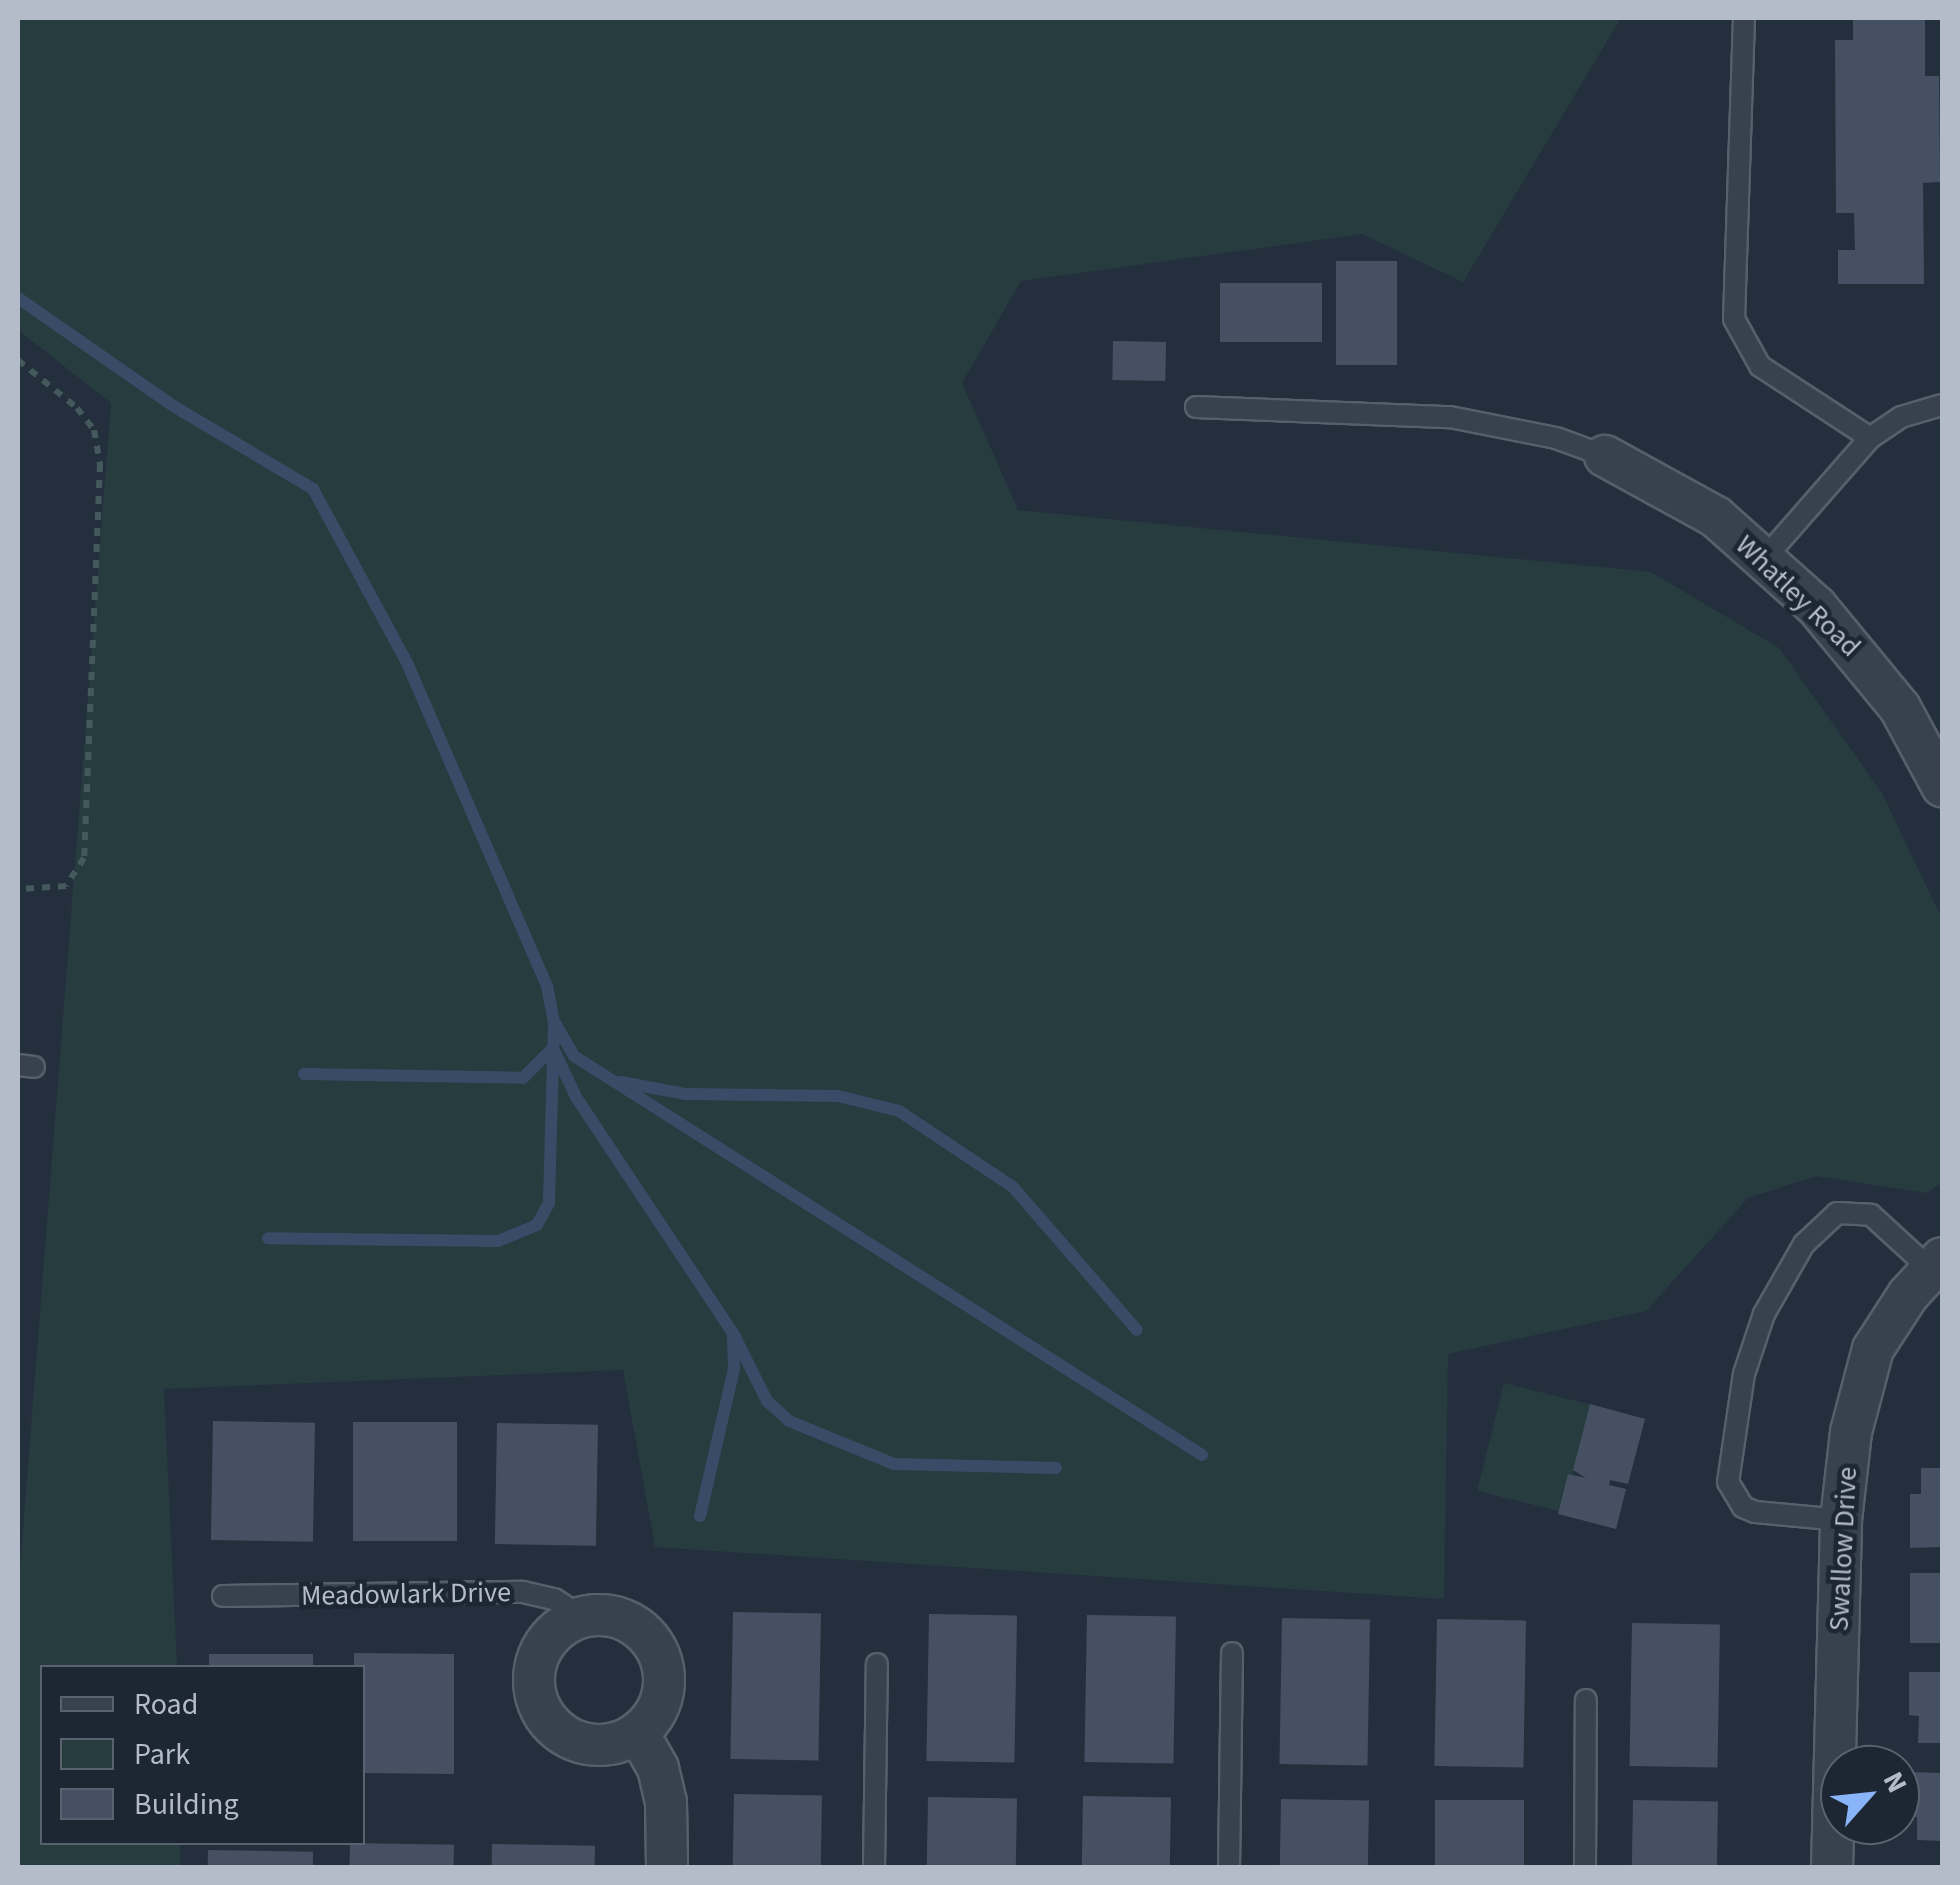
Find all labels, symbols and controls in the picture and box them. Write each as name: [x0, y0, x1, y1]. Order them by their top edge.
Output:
street label: Whatley Road: [1729, 528, 1867, 664]
street label: Swallow Drive: [1822, 1466, 1864, 1632]
street label: Meadowlark Drive: [301, 1575, 511, 1613]
legend: [40, 1665, 365, 1845]
text: Road: [134, 1683, 198, 1726]
text: Park: [134, 1733, 190, 1776]
north arrow: [1820, 1745, 1920, 1845]
text: N: [1873, 1765, 1917, 1800]
text: Building: [134, 1783, 239, 1826]

